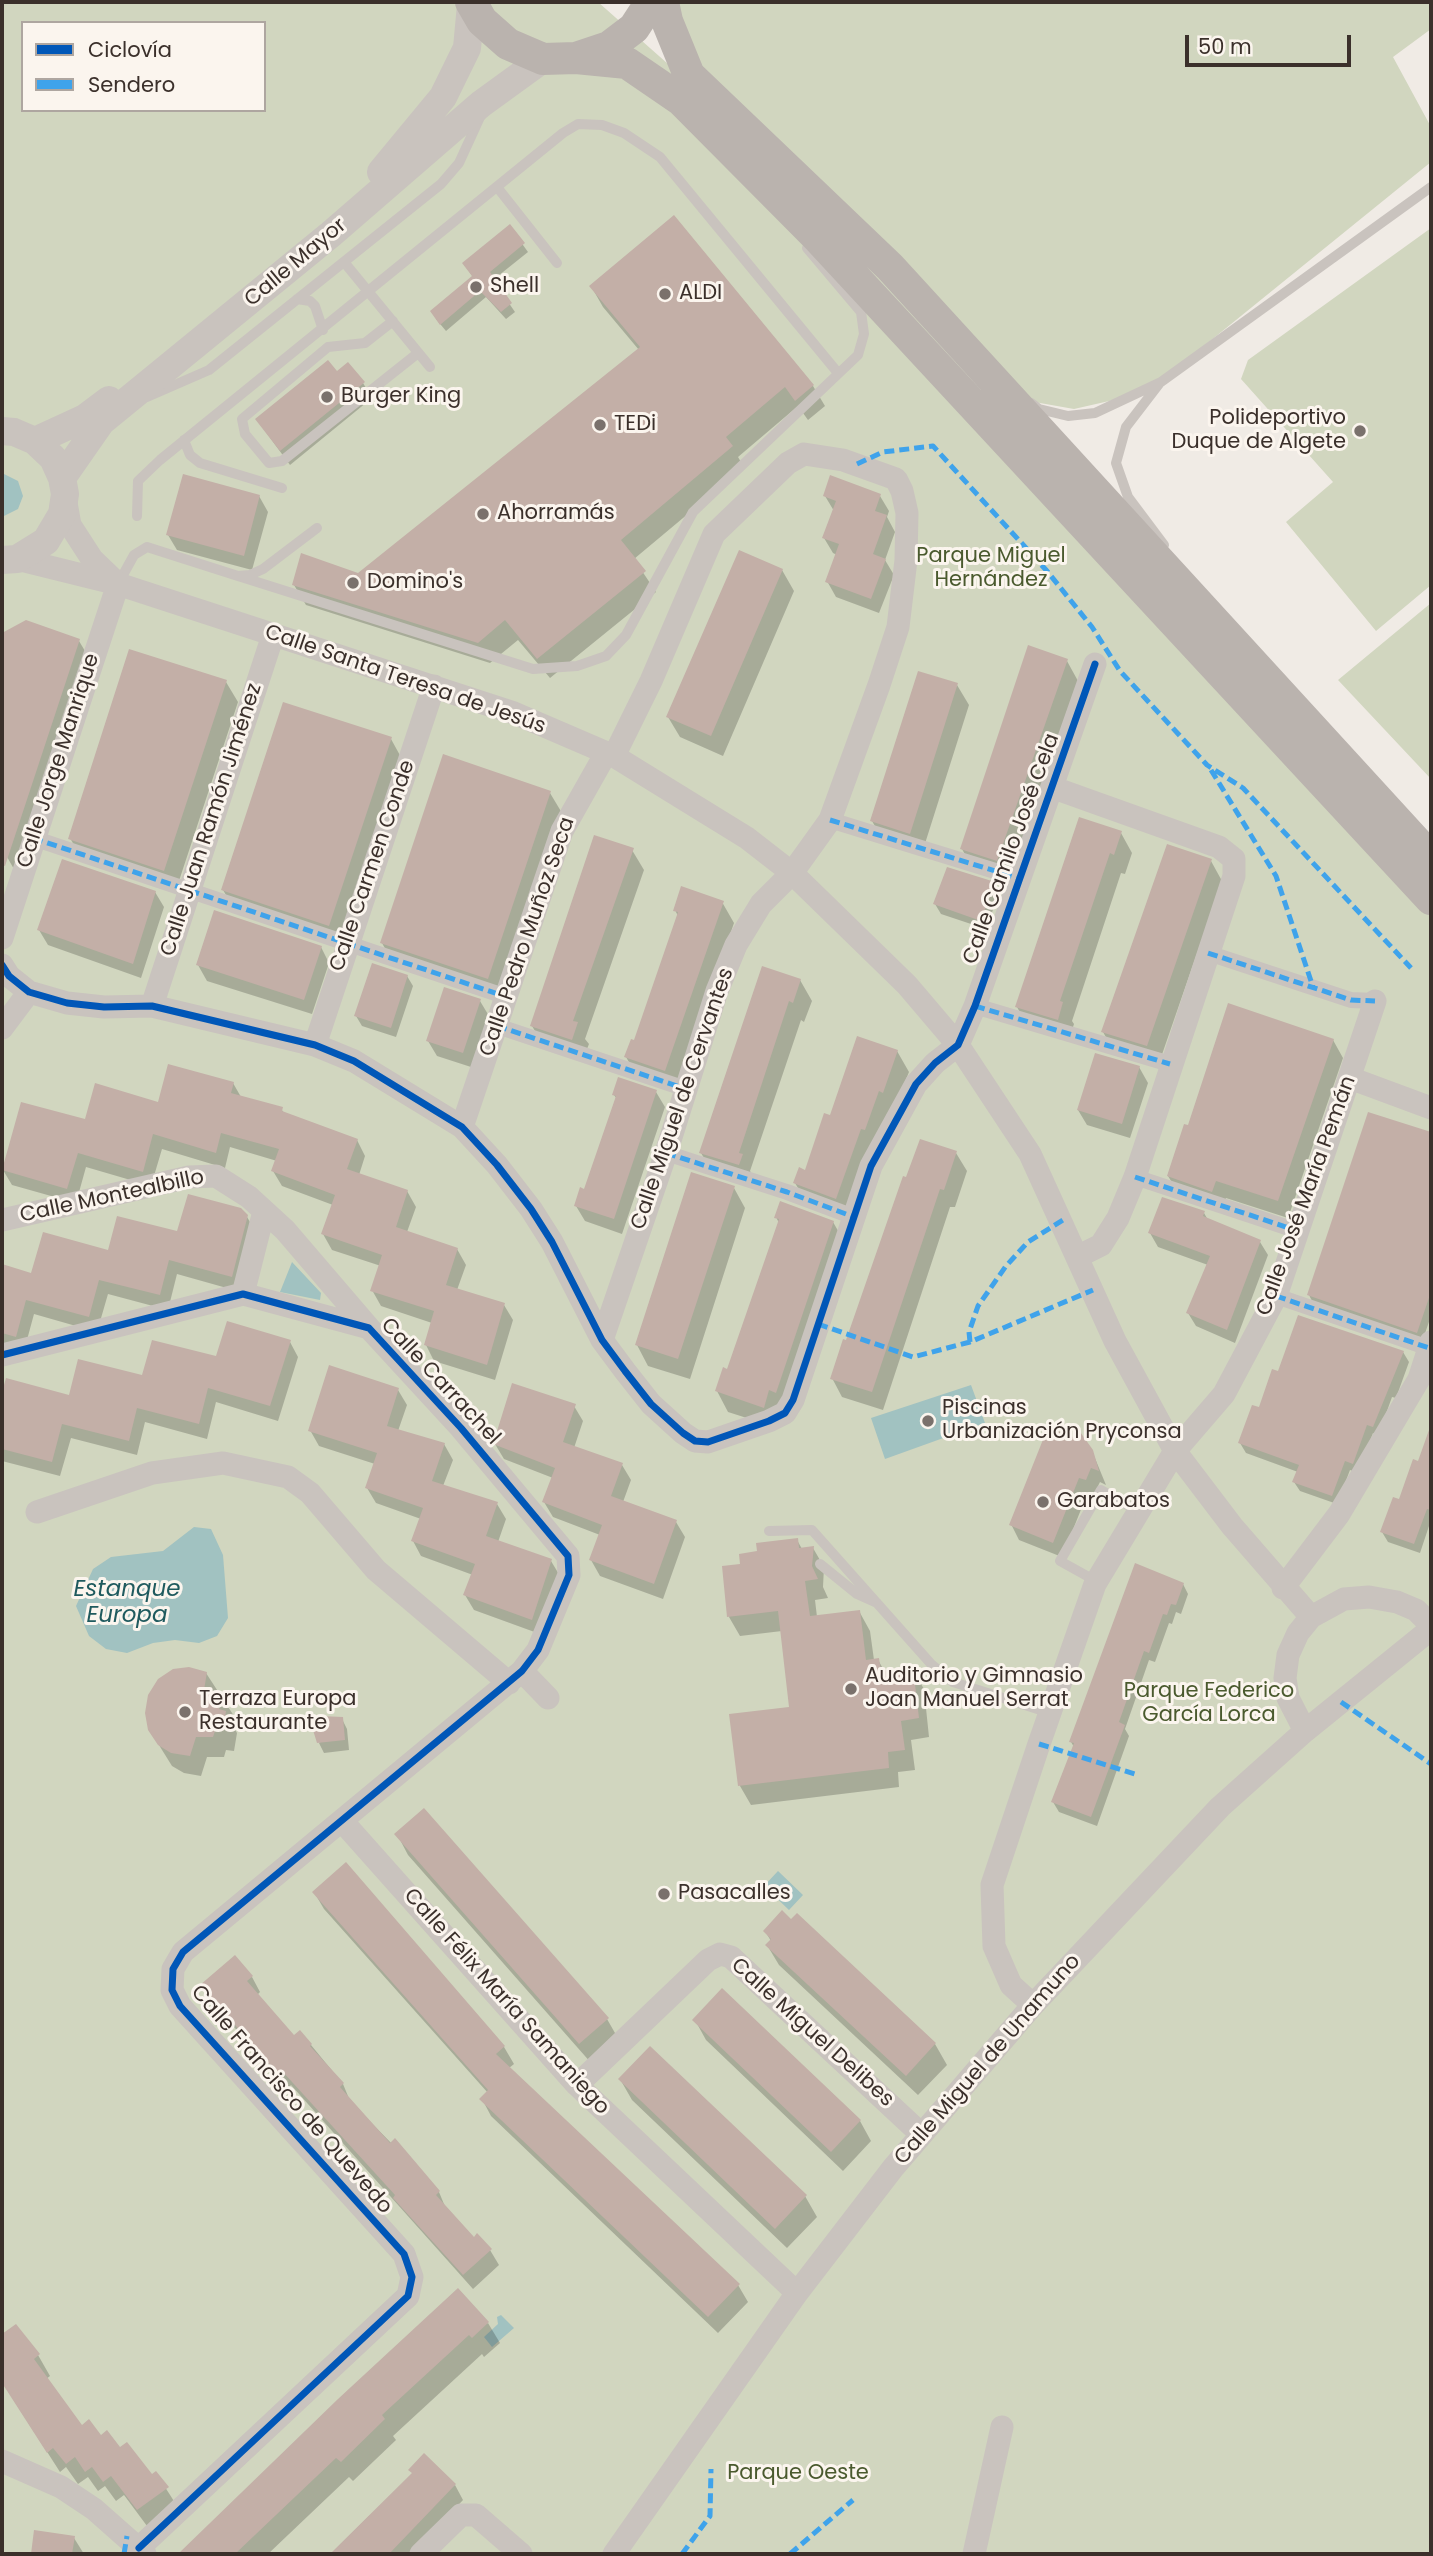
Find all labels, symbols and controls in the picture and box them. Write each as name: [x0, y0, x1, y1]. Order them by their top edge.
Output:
legend: [21, 21, 266, 112]
scale bar: [1188, 21, 1354, 65]
text: 50 m: [1198, 32, 1252, 61]
text: Ciclovía: [88, 35, 172, 64]
text: Sendero: [88, 70, 175, 99]
street label: Calle Mayor: [240, 213, 352, 313]
place label: Shell: [490, 274, 539, 300]
marker: Shell: [468, 279, 484, 295]
place label: ALDI: [679, 281, 722, 307]
marker: ALDI: [657, 286, 673, 302]
place label: Burger King: [341, 384, 461, 410]
marker: Burger King: [319, 389, 335, 405]
place label: Polideportivo Duque de Algete: [1171, 406, 1346, 456]
place label: TEDi: [614, 412, 656, 438]
marker: TEDi: [592, 417, 608, 433]
marker: Polideportivo Duque de Algete: [1352, 423, 1368, 439]
place label: Ahorramás: [497, 501, 615, 527]
marker: Ahorramás: [475, 506, 491, 522]
park label: Parque Miguel Hernández: [916, 544, 1066, 594]
place label: Domino's: [367, 570, 463, 596]
marker: Domino's: [345, 575, 361, 591]
street label: Calle Santa Teresa de Jesús: [261, 620, 549, 740]
street label: Calle Jorge Manrique: [12, 651, 106, 871]
street label: Calle Juan Ramón Jiménez: [156, 680, 268, 960]
street label: Calle Camilo José Cela: [959, 730, 1065, 968]
street label: Calle Carmen Conde: [325, 757, 421, 975]
street label: Calle Pedro Muñoz Seca: [475, 814, 581, 1060]
street label: Calle Miguel de Cervantes: [626, 965, 740, 1233]
street label: Calle José María Pemán: [1252, 1073, 1362, 1319]
street label: Calle Montealbillo: [18, 1165, 206, 1229]
street label: Calle Carrachel: [375, 1313, 505, 1451]
place label: Piscinas Urbanización Pryconsa: [942, 1396, 1182, 1446]
marker: Piscinas Urbanización Pryconsa: [920, 1413, 936, 1429]
place label: Garabatos: [1057, 1489, 1170, 1515]
marker: Garabatos: [1035, 1494, 1051, 1510]
water label: Estanque Europa: [74, 1576, 180, 1630]
place label: Auditorio y Gimnasio Joan Manuel Serrat: [865, 1664, 1083, 1714]
park label: Parque Federico García Lorca: [1124, 1679, 1294, 1729]
marker: Auditorio y Gimnasio Joan Manuel Serrat: [843, 1681, 859, 1697]
place label: Terraza Europa Restaurante: [199, 1687, 356, 1737]
marker: Terraza Europa Restaurante: [177, 1704, 193, 1720]
place label: Pasacalles: [678, 1881, 791, 1907]
street label: Calle Félix María Samaniego: [398, 1884, 614, 2120]
marker: Pasacalles: [656, 1886, 672, 1902]
street label: Calle Miguel de Unamuno: [890, 1950, 1086, 2170]
street label: Calle Miguel Delibes: [725, 1953, 899, 2113]
street label: Calle Francisco de Quevedo: [185, 1981, 397, 2219]
park label: Parque Oeste: [727, 2461, 869, 2487]

